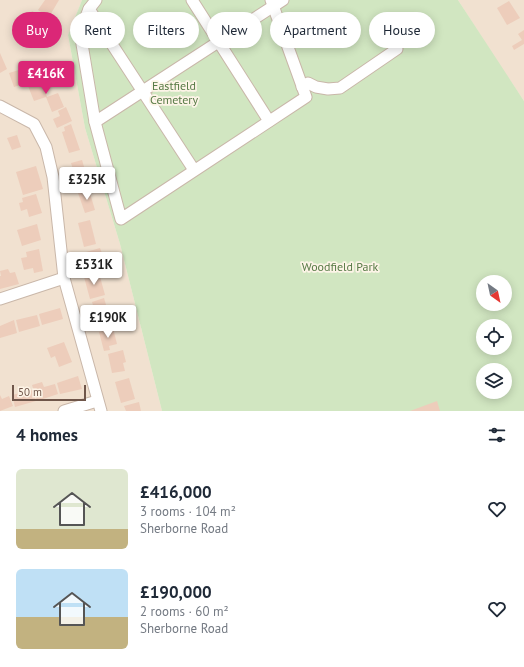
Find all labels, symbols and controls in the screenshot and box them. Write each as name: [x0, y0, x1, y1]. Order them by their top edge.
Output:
chip: Buy: [12, 12, 62, 48]
chip: Rent: [70, 12, 125, 48]
chip: Filters: [133, 12, 199, 48]
chip: New: [207, 12, 262, 48]
chip: Apartment: [270, 12, 361, 48]
chip: House: [369, 12, 435, 48]
pin: £416K: [18, 61, 74, 95]
text: £416K: [27, 65, 65, 82]
park label: Eastfield Cemetery: [150, 78, 198, 107]
pin: £325K: [59, 167, 115, 201]
text: £325K: [68, 171, 106, 188]
pin: £531K: [66, 252, 122, 286]
text: £531K: [75, 256, 113, 273]
park label: Woodfield Park: [302, 259, 379, 274]
north arrow: [476, 275, 512, 311]
map controls: [476, 275, 512, 399]
pin: £190K: [80, 305, 136, 339]
text: £190K: [89, 309, 127, 326]
button: locate: [476, 319, 512, 355]
button: layers: [476, 363, 512, 399]
scale bar: [12, 383, 86, 402]
text: 50 m: [18, 385, 42, 399]
text: 4 homes: [16, 424, 78, 446]
icon: filters: [486, 424, 508, 446]
text: £416,000: [140, 481, 212, 503]
icon: home: [48, 485, 96, 533]
icon: heart: [486, 498, 508, 520]
text: 3 rooms · 104 m²: [140, 503, 236, 520]
text: Sherborne Road: [140, 520, 228, 537]
text: £190,000: [140, 581, 212, 603]
icon: home: [48, 585, 96, 633]
icon: heart: [486, 598, 508, 620]
text: 2 rooms · 60 m²: [140, 603, 229, 620]
text: Sherborne Road: [140, 620, 228, 637]

